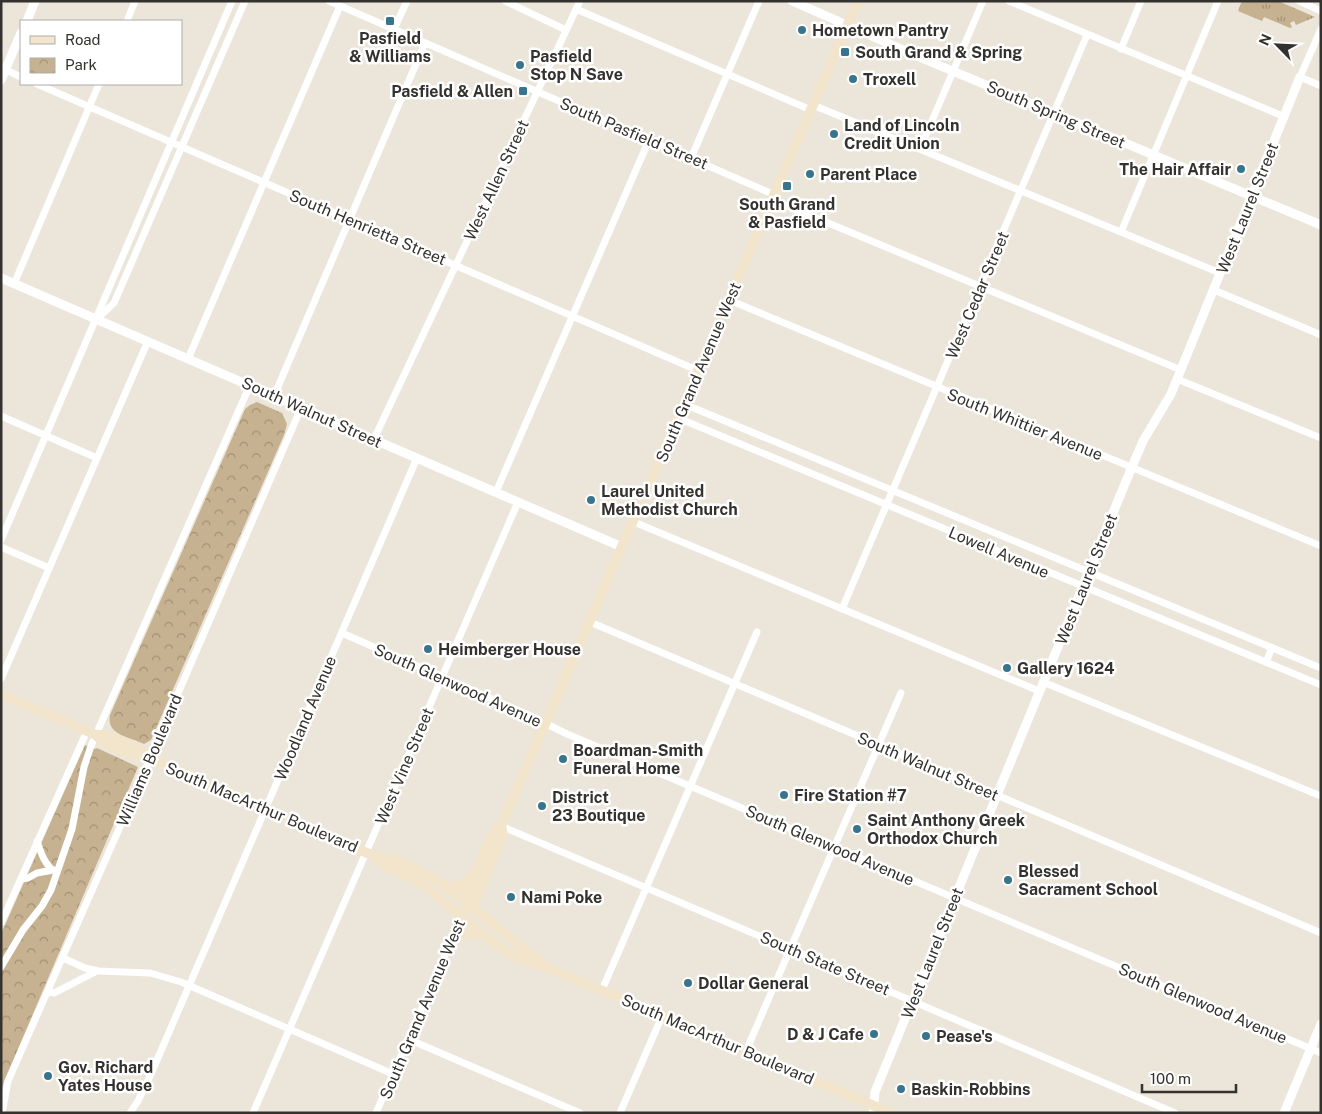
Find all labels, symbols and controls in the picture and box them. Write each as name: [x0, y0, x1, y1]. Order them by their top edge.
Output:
marker: Pasfield & Williams: [384, 15, 396, 27]
legend: [20, 20, 182, 85]
north arrow: [1252, 20, 1302, 70]
place label: Hometown Pantry: [812, 21, 949, 40]
marker: Hometown Pantry: [796, 24, 808, 36]
place label: Pasfield & Williams: [349, 29, 431, 66]
text: Road: [65, 31, 101, 48]
text: N: [1256, 31, 1275, 48]
place label: South Grand & Spring: [855, 43, 1022, 62]
marker: South Grand & Spring: [839, 46, 851, 58]
place label: Pasfield Stop N Save: [530, 47, 623, 84]
text: Park: [65, 56, 97, 73]
marker: Pasfield Stop N Save: [514, 59, 526, 71]
place label: Troxell: [863, 70, 916, 89]
marker: Troxell: [847, 73, 859, 85]
street label: South Spring Street: [984, 77, 1128, 152]
place label: Pasfield & Allen: [391, 82, 513, 101]
marker: Pasfield & Allen: [517, 85, 529, 97]
street label: South Pasfield Street: [557, 94, 711, 173]
place label: Land of Lincoln Credit Union: [844, 116, 960, 153]
street label: West Allen Street: [460, 117, 533, 244]
marker: Land of Lincoln Credit Union: [828, 128, 840, 140]
street label: West Laurel Street: [1213, 140, 1282, 276]
place label: The Hair Affair: [1119, 160, 1231, 179]
marker: The Hair Affair: [1235, 163, 1247, 175]
place label: Parent Place: [820, 165, 917, 184]
marker: Parent Place: [804, 168, 816, 180]
marker: South Grand & Pasfield: [781, 180, 793, 192]
street label: South Henrietta Street: [286, 186, 449, 269]
place label: South Grand & Pasfield: [739, 195, 835, 232]
street label: West Cedar Street: [942, 228, 1013, 362]
street label: South Grand Avenue West: [652, 279, 745, 465]
street label: South Walnut Street: [239, 373, 385, 452]
street label: South Whittier Avenue: [944, 385, 1105, 464]
place label: Laurel United Methodist Church: [601, 482, 738, 519]
marker: Laurel United Methodist Church: [585, 494, 597, 506]
street label: West Laurel Street: [1052, 511, 1121, 647]
street label: Lowell Avenue: [946, 523, 1052, 582]
street label: South Glenwood Avenue: [371, 640, 545, 731]
place label: Heimberger House: [438, 640, 581, 659]
marker: Heimberger House: [422, 643, 434, 655]
street label: Woodland Avenue: [271, 653, 340, 783]
place label: Gallery 1624: [1017, 659, 1115, 678]
marker: Gallery 1624: [1001, 662, 1013, 674]
street label: Williams Boulevard: [113, 691, 186, 829]
street label: West Vine Street: [371, 705, 438, 827]
street label: South Walnut Street: [854, 728, 1001, 805]
place label: Boardman-Smith Funeral Home: [573, 741, 703, 778]
marker: Boardman-Smith Funeral Home: [557, 753, 569, 765]
street label: South MacArthur Boulevard: [163, 758, 361, 857]
place label: Fire Station #7: [794, 786, 907, 805]
place label: District 23 Boutique: [552, 788, 646, 825]
marker: Fire Station #7: [778, 789, 790, 801]
marker: District 23 Boutique: [536, 800, 548, 812]
street label: South Glenwood Avenue: [743, 801, 917, 890]
place label: Saint Anthony Greek Orthodox Church: [867, 811, 1025, 848]
marker: Saint Anthony Greek Orthodox Church: [851, 823, 863, 835]
place label: Blessed Sacrament School: [1018, 862, 1158, 899]
marker: Blessed Sacrament School: [1002, 874, 1014, 886]
street label: West Laurel Street: [898, 885, 967, 1021]
place label: Nami Poke: [521, 888, 602, 907]
marker: Nami Poke: [505, 891, 517, 903]
street label: South Grand Avenue West: [376, 916, 469, 1102]
street label: South State Street: [757, 928, 893, 999]
street label: South Glenwood Avenue: [1116, 959, 1290, 1048]
place label: Dollar General: [698, 974, 809, 993]
marker: Dollar General: [682, 977, 694, 989]
street label: South MacArthur Boulevard: [619, 990, 817, 1089]
place label: D & J Cafe: [787, 1025, 864, 1044]
place label: Pease's: [936, 1027, 993, 1046]
marker: D & J Cafe: [868, 1028, 880, 1040]
marker: Pease's: [920, 1030, 932, 1042]
place label: Gov. Richard Yates House: [58, 1058, 153, 1095]
scale bar: [1142, 1062, 1236, 1094]
marker: Gov. Richard Yates House: [42, 1070, 54, 1082]
text: 100 m: [1150, 1070, 1191, 1087]
place label: Baskin-Robbins: [911, 1080, 1030, 1099]
marker: Baskin-Robbins: [895, 1083, 907, 1095]

